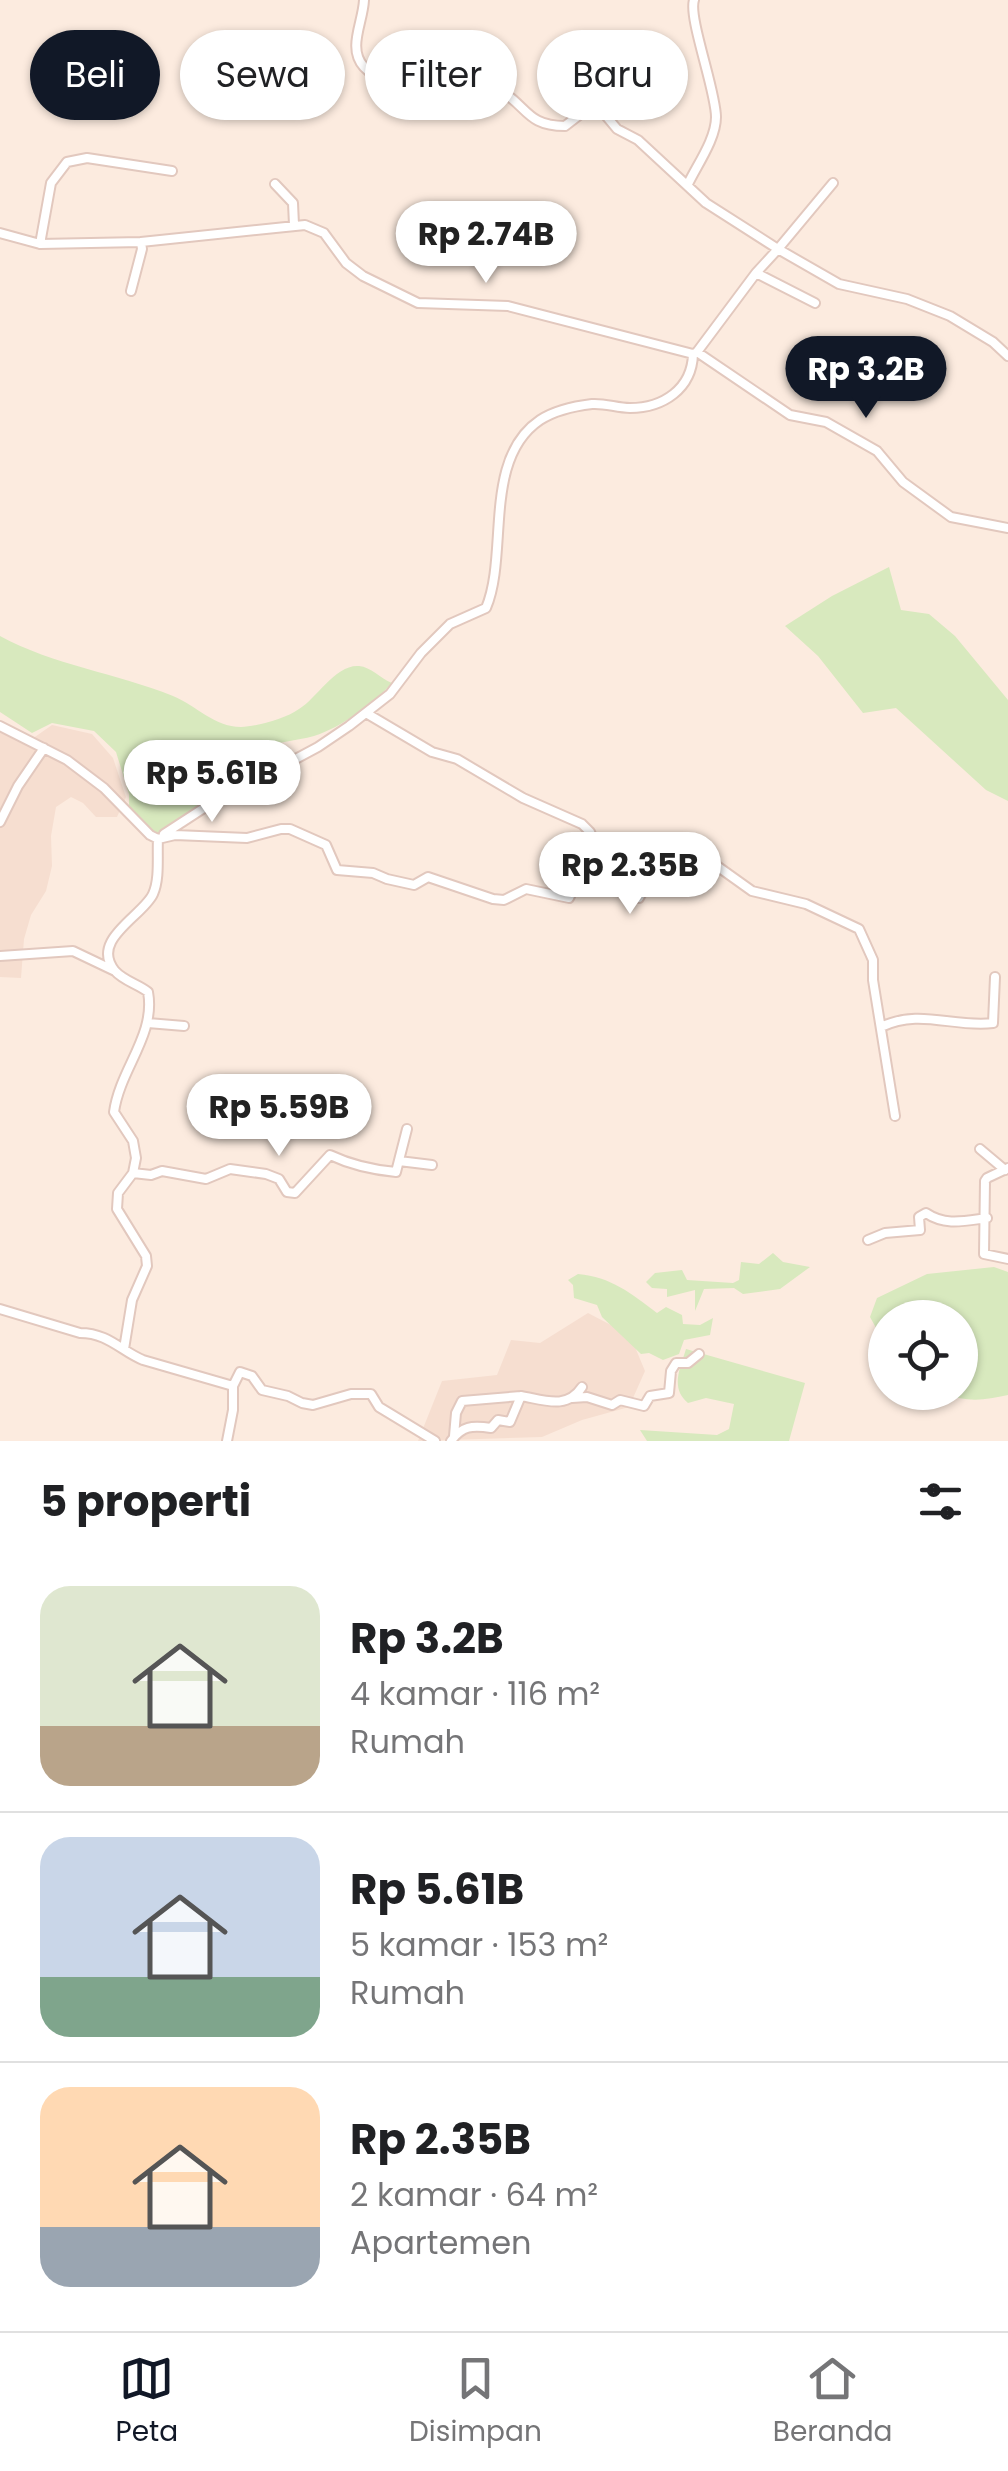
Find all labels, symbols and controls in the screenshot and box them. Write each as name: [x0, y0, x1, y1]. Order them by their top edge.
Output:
chip: Beli: [30, 30, 160, 120]
chip: Sewa: [180, 30, 345, 120]
chip: Filter: [365, 30, 517, 120]
chip: Baru: [537, 30, 688, 120]
pin: Rp 2.74B: [383, 201, 589, 286]
text: Rp 2.74B: [418, 211, 554, 256]
pin: Rp 3.2B: [774, 336, 958, 421]
text: Rp 3.2B: [807, 346, 925, 391]
pin: Rp 5.61B: [109, 740, 315, 825]
text: Rp 5.61B: [146, 750, 278, 795]
pin: Rp 2.35B: [527, 832, 733, 917]
text: Rp 2.35B: [561, 842, 699, 887]
pin: Rp 5.59B: [176, 1074, 382, 1159]
text: Rp 5.59B: [209, 1084, 349, 1129]
map controls: [868, 1300, 978, 1410]
button: locate: [868, 1300, 978, 1410]
text: 5 properti: [40, 1472, 251, 1531]
icon: filters: [913, 1474, 968, 1529]
text: Rp 3.2B: [350, 1609, 504, 1668]
icon: home: [120, 1626, 240, 1746]
text: 4 kamar · 116 m²: [350, 1671, 600, 1716]
text: Rumah: [350, 1719, 465, 1764]
text: Rp 5.61B: [350, 1860, 524, 1919]
icon: home: [120, 1877, 240, 1997]
text: 5 kamar · 153 m²: [350, 1922, 608, 1967]
text: Rumah: [350, 1970, 465, 2015]
text: Rp 2.35B: [350, 2110, 531, 2169]
icon: home: [120, 2127, 240, 2247]
text: 2 kamar · 64 m²: [350, 2172, 598, 2217]
text: Apartemen: [350, 2220, 532, 2265]
tab: Peta: [115, 2351, 178, 2453]
tab: Disimpan: [409, 2351, 542, 2453]
tab: Beranda: [773, 2351, 893, 2453]

